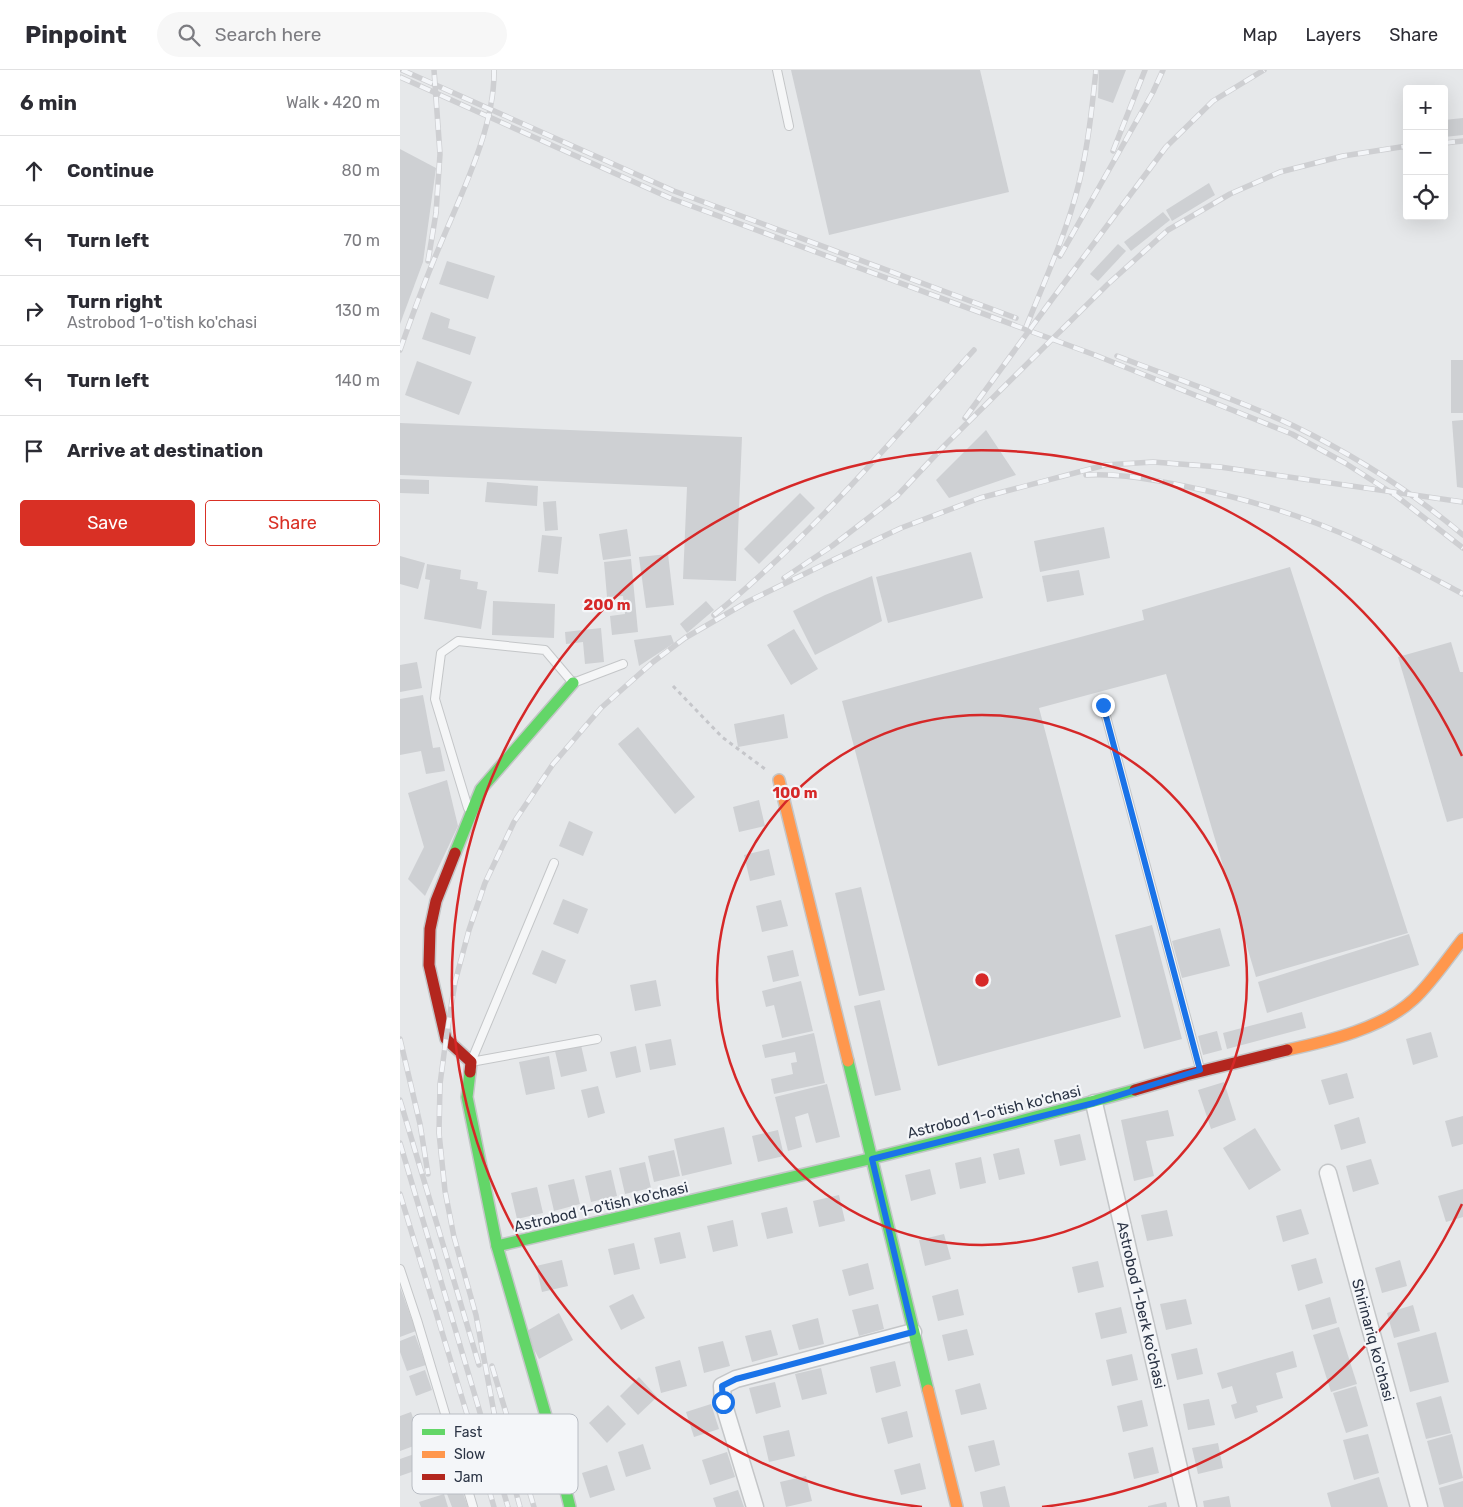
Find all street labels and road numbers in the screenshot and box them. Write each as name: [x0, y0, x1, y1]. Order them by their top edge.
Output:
street label: Astrobod 1-o'tish ko'chasi: [905, 1082, 1083, 1142]
street label: Astrobod 1-o'tish ko'chasi: [512, 1178, 690, 1236]
street label: Astrobod 1-berk ko'chasi: [1113, 1220, 1169, 1390]
street label: Shirinariq ko'chasi: [1348, 1277, 1398, 1403]

